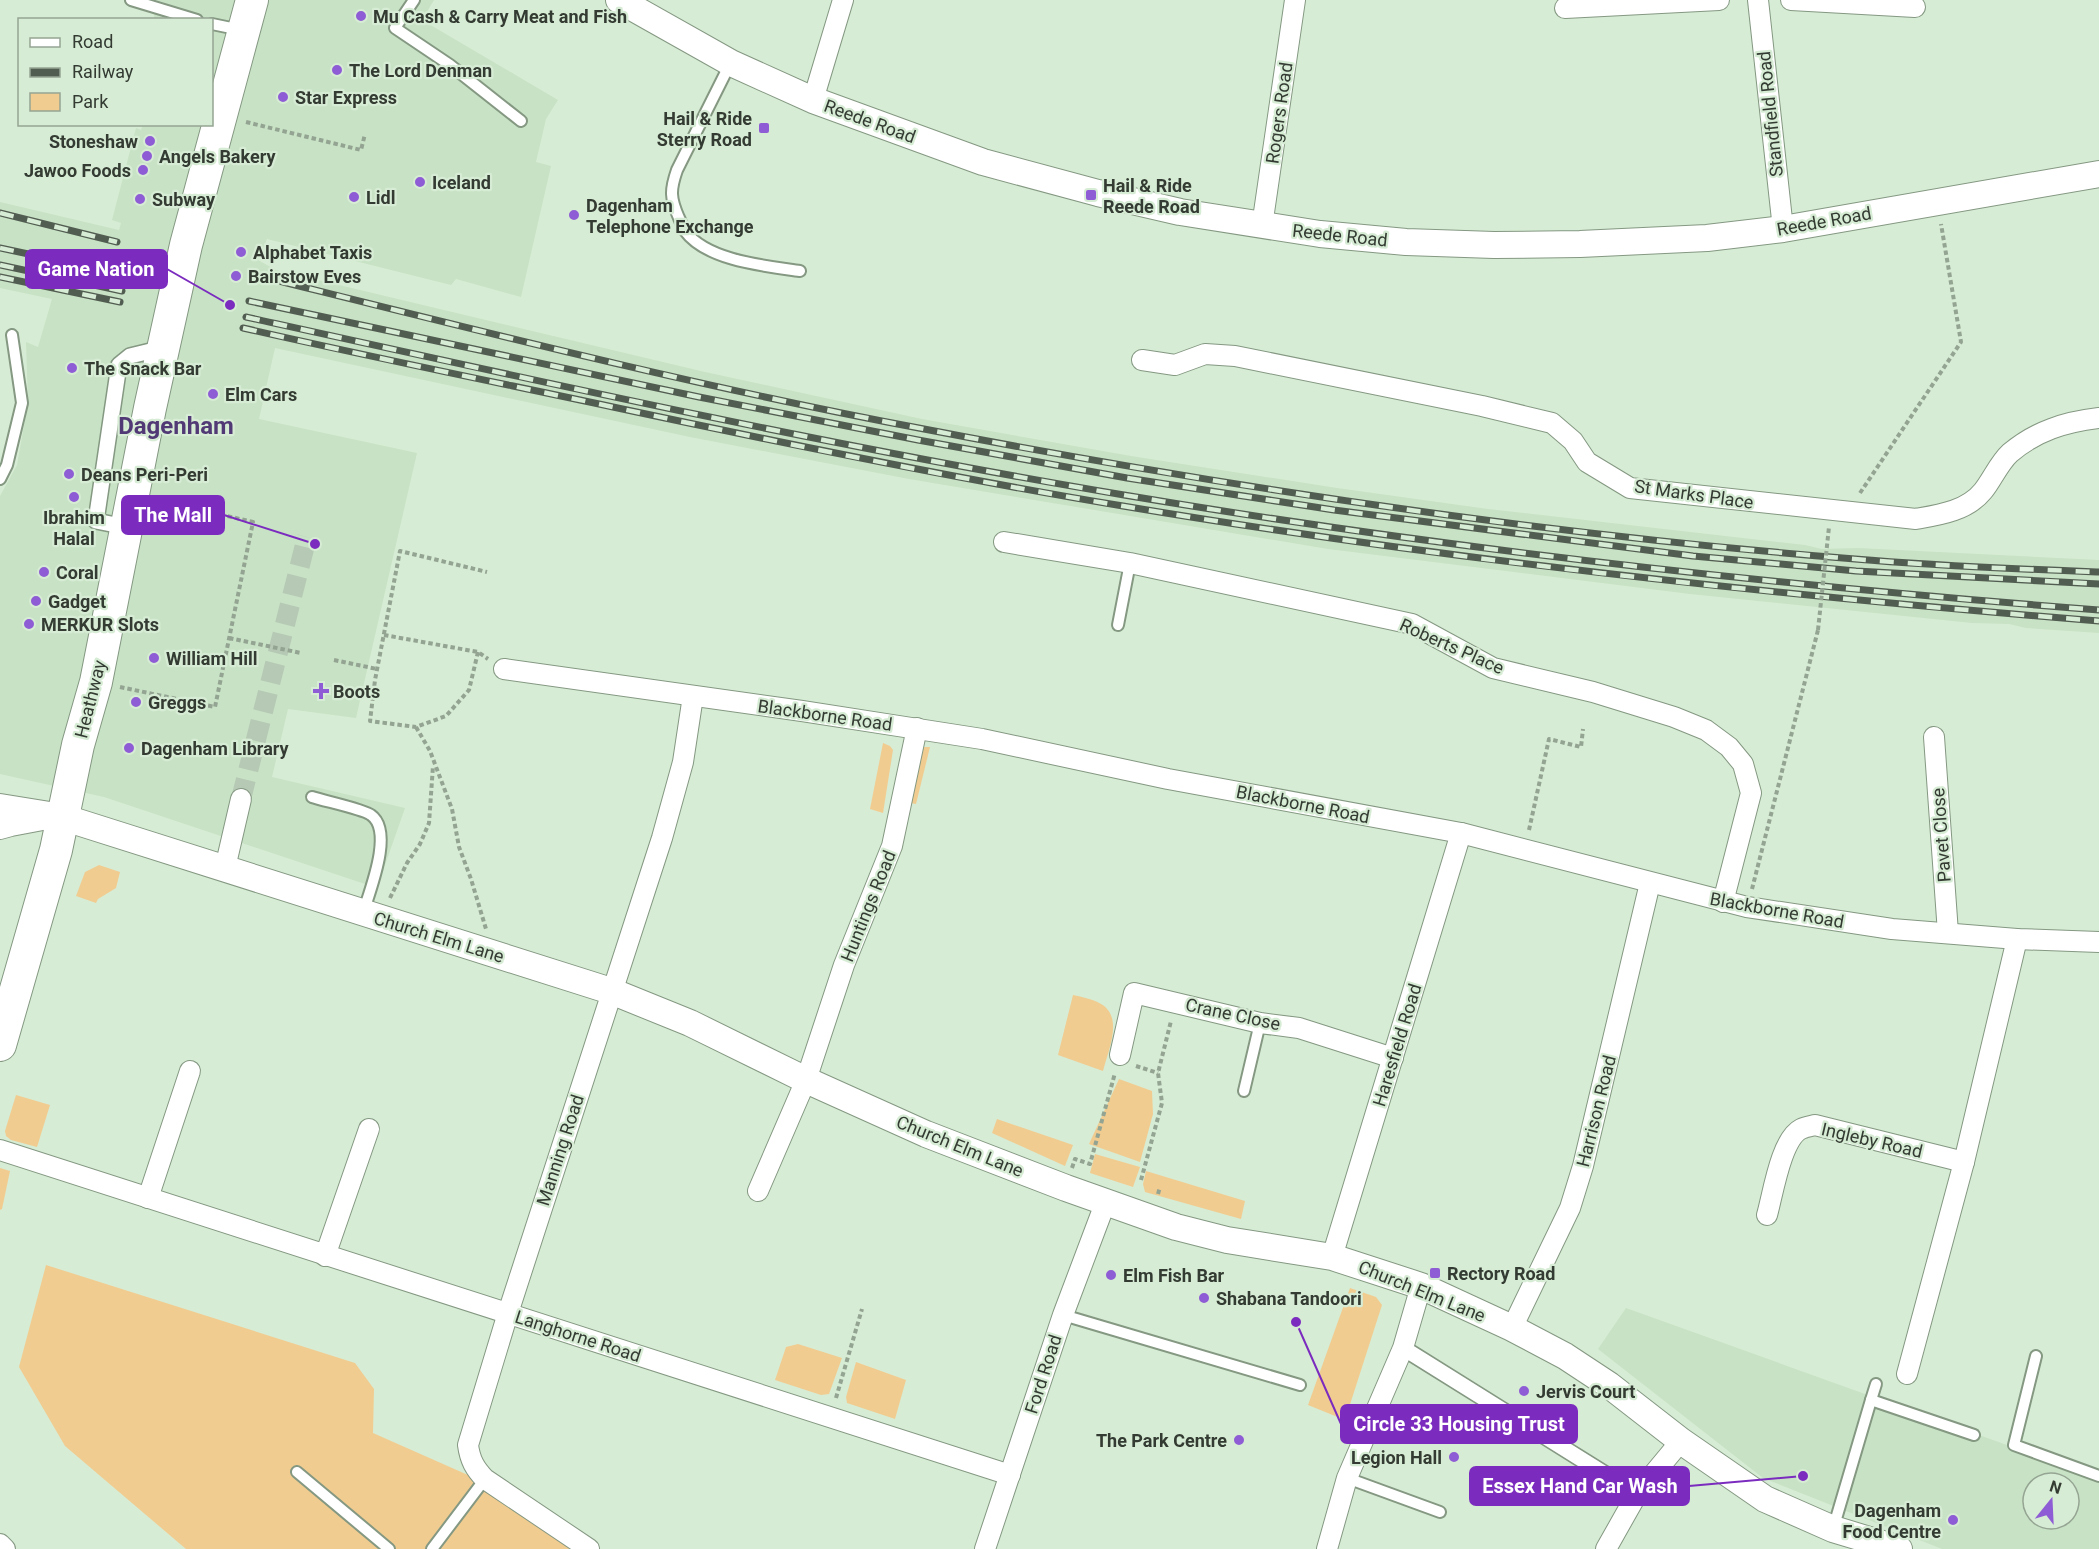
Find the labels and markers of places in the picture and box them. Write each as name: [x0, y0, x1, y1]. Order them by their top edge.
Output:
place label: Mu Cash & Carry Meat and Fish: [373, 6, 627, 27]
marker: Mu Cash & Carry Meat and Fish: [354, 9, 368, 23]
place label: The Lord Denman: [349, 60, 492, 81]
marker: The Lord Denman: [330, 63, 344, 77]
place label: Star Express: [295, 87, 397, 108]
marker: Star Express: [276, 90, 290, 104]
place label: Hail & Ride Sterry Road: [657, 108, 752, 150]
marker: Hail & Ride Sterry Road: [757, 121, 771, 135]
place label: Stoneshaw: [49, 131, 138, 152]
marker: Stoneshaw: [143, 134, 157, 148]
place label: Angels Bakery: [159, 146, 276, 167]
marker: Angels Bakery: [140, 149, 154, 163]
place label: Jawoo Foods: [24, 160, 131, 181]
marker: Jawoo Foods: [136, 163, 150, 177]
place label: Iceland: [432, 172, 491, 193]
marker: Iceland: [413, 175, 427, 189]
place label: Hail & Ride Reede Road: [1103, 175, 1200, 217]
place label: Lidl: [366, 187, 395, 208]
marker: Hail & Ride Reede Road: [1084, 188, 1098, 202]
place label: Subway: [152, 189, 216, 210]
marker: Lidl: [347, 190, 361, 204]
marker: Subway: [133, 192, 147, 206]
place label: Dagenham Telephone Exchange: [586, 195, 754, 237]
marker: Dagenham Telephone Exchange: [567, 208, 581, 222]
place label: Alphabet Taxis: [253, 242, 372, 263]
marker: Alphabet Taxis: [234, 245, 248, 259]
callout: Game Nation: [26, 250, 167, 288]
place label: Bairstow Eves: [248, 266, 361, 287]
marker: Bairstow Eves: [229, 269, 243, 283]
place label: The Snack Bar: [84, 358, 202, 379]
marker: The Snack Bar: [65, 361, 79, 375]
place label: Elm Cars: [225, 384, 297, 405]
marker: Elm Cars: [206, 387, 220, 401]
place label: Deans Peri-Peri: [81, 464, 208, 485]
marker: Deans Peri-Peri: [62, 467, 76, 481]
marker: Ibrahim Halal: [67, 490, 81, 504]
callout: The Mall: [122, 496, 224, 534]
place label: Ibrahim Halal: [43, 507, 105, 549]
place label: Coral: [56, 562, 99, 583]
marker: Coral: [37, 565, 51, 579]
place label: Gadget: [48, 591, 106, 612]
marker: Gadget: [29, 594, 43, 608]
place label: MERKUR Slots: [41, 614, 159, 635]
marker: MERKUR Slots: [22, 617, 36, 631]
place label: William Hill: [166, 648, 258, 669]
marker: William Hill: [147, 651, 161, 665]
place label: Boots: [333, 681, 380, 702]
marker: Boots: [314, 684, 328, 698]
place label: Greggs: [148, 692, 206, 713]
marker: Greggs: [129, 695, 143, 709]
place label: Dagenham Library: [141, 738, 290, 759]
marker: Dagenham Library: [122, 741, 136, 755]
place label: Rectory Road: [1447, 1263, 1555, 1284]
place label: Elm Fish Bar: [1123, 1265, 1225, 1286]
marker: Rectory Road: [1428, 1266, 1442, 1280]
marker: Elm Fish Bar: [1104, 1268, 1118, 1282]
place label: Shabana Tandoori: [1216, 1288, 1362, 1309]
marker: Shabana Tandoori: [1197, 1291, 1211, 1305]
place label: Jervis Court: [1536, 1381, 1635, 1402]
marker: Jervis Court: [1517, 1384, 1531, 1398]
callout: Circle 33 Housing Trust: [1341, 1405, 1577, 1443]
place label: The Park Centre: [1096, 1430, 1227, 1451]
marker: The Park Centre: [1232, 1433, 1246, 1447]
place label: Legion Hall: [1351, 1447, 1442, 1468]
marker: Legion Hall: [1447, 1450, 1461, 1464]
callout: Essex Hand Car Wash: [1470, 1467, 1689, 1505]
place label: Dagenham Food Centre: [1843, 1500, 1941, 1542]
marker: Dagenham Food Centre: [1946, 1513, 1960, 1527]

